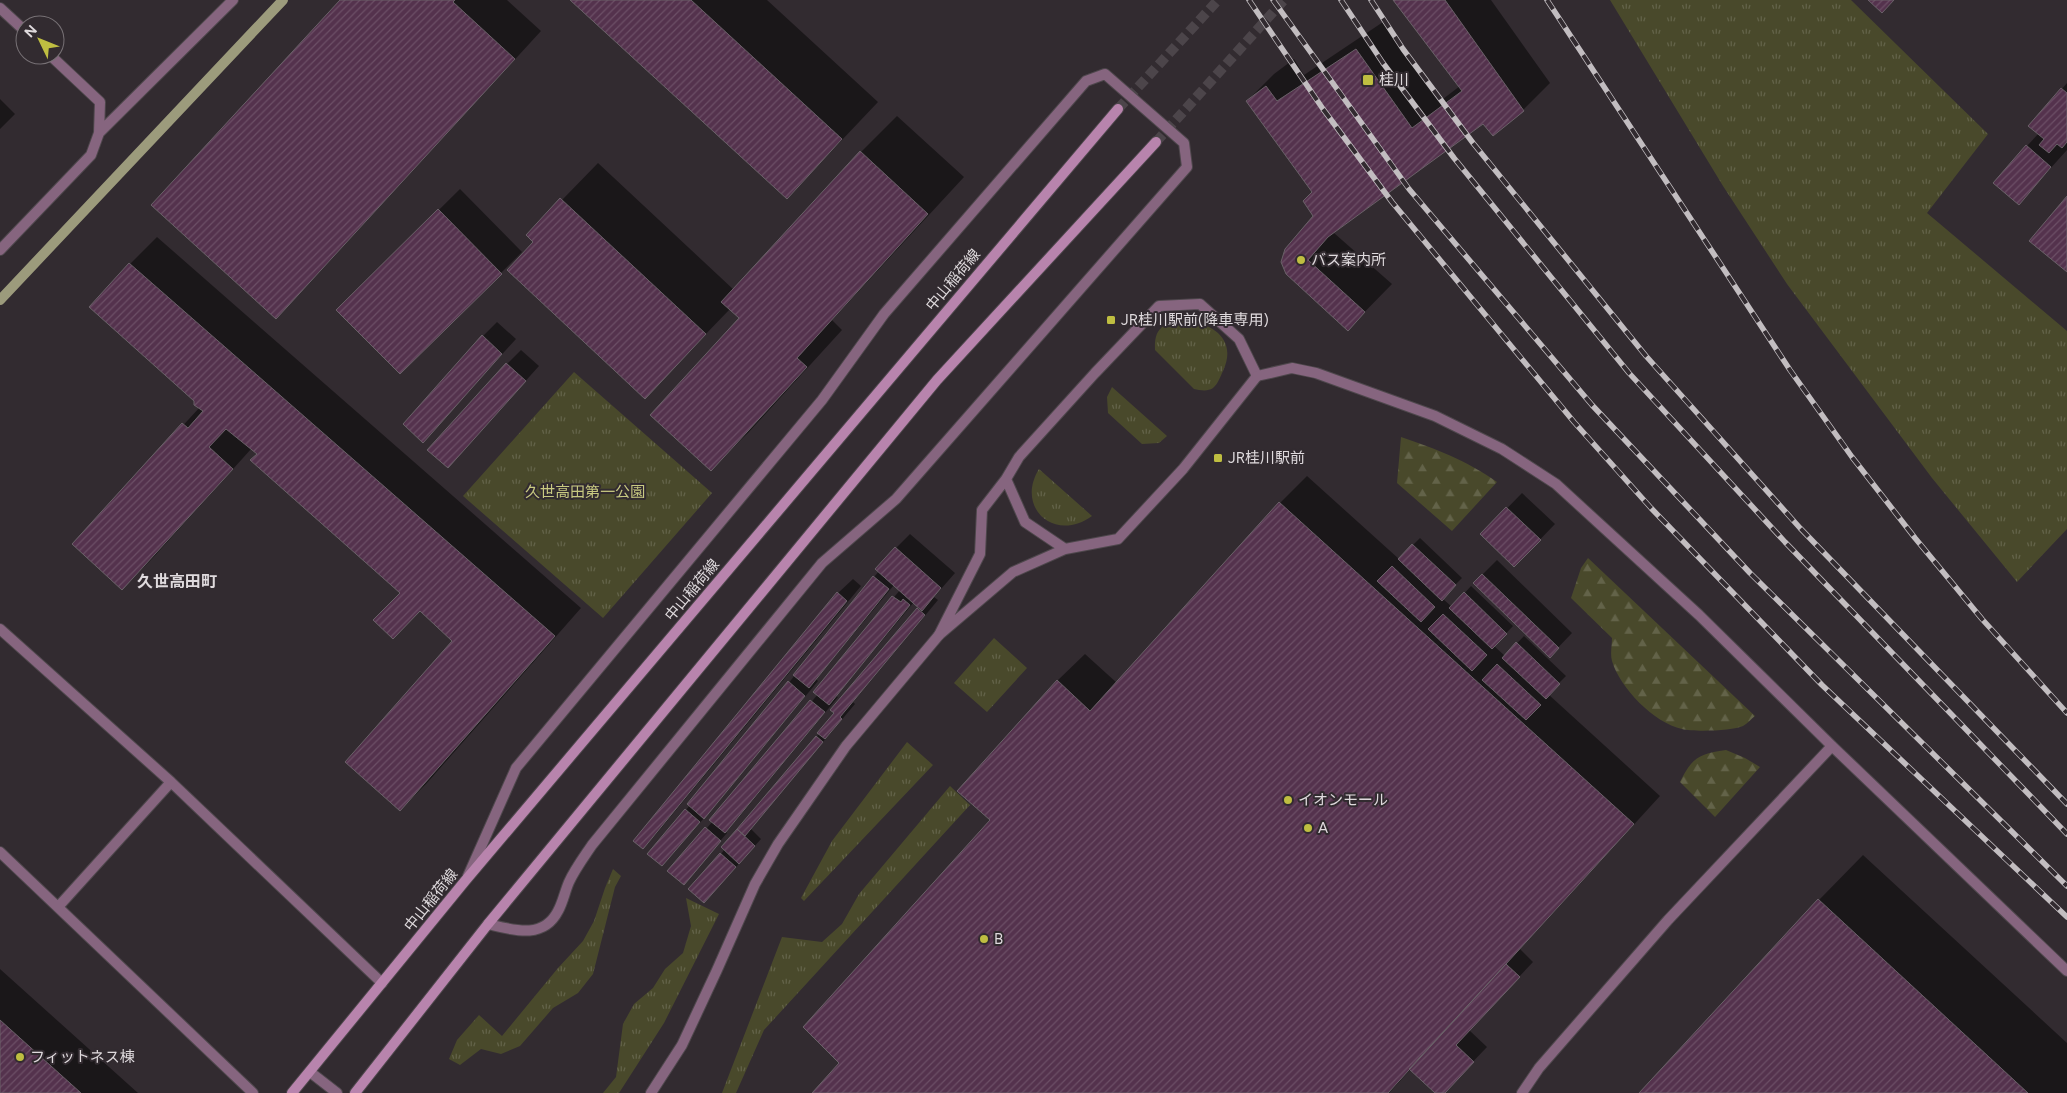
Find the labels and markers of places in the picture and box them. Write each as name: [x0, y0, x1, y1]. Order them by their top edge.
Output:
place label: 桂川: [1379, 71, 1409, 89]
marker: 桂川: [1361, 73, 1375, 87]
place label: バス案内所: [1311, 251, 1386, 269]
marker: バス案内所: [1295, 254, 1307, 266]
place label: JR桂川駅前(降車専用): [1121, 311, 1269, 329]
marker: JR桂川駅前(降車専用): [1105, 314, 1117, 326]
place label: JR桂川駅前: [1228, 449, 1305, 467]
marker: JR桂川駅前: [1212, 452, 1224, 464]
place label: イオンモール: [1298, 791, 1388, 809]
marker: イオンモール: [1282, 794, 1294, 806]
place label: A: [1318, 819, 1328, 837]
marker: A: [1302, 822, 1314, 834]
place label: B: [994, 930, 1003, 948]
marker: B: [978, 933, 990, 945]
place label: フィットネス棟: [30, 1048, 135, 1066]
marker: フィットネス棟: [14, 1051, 26, 1063]

